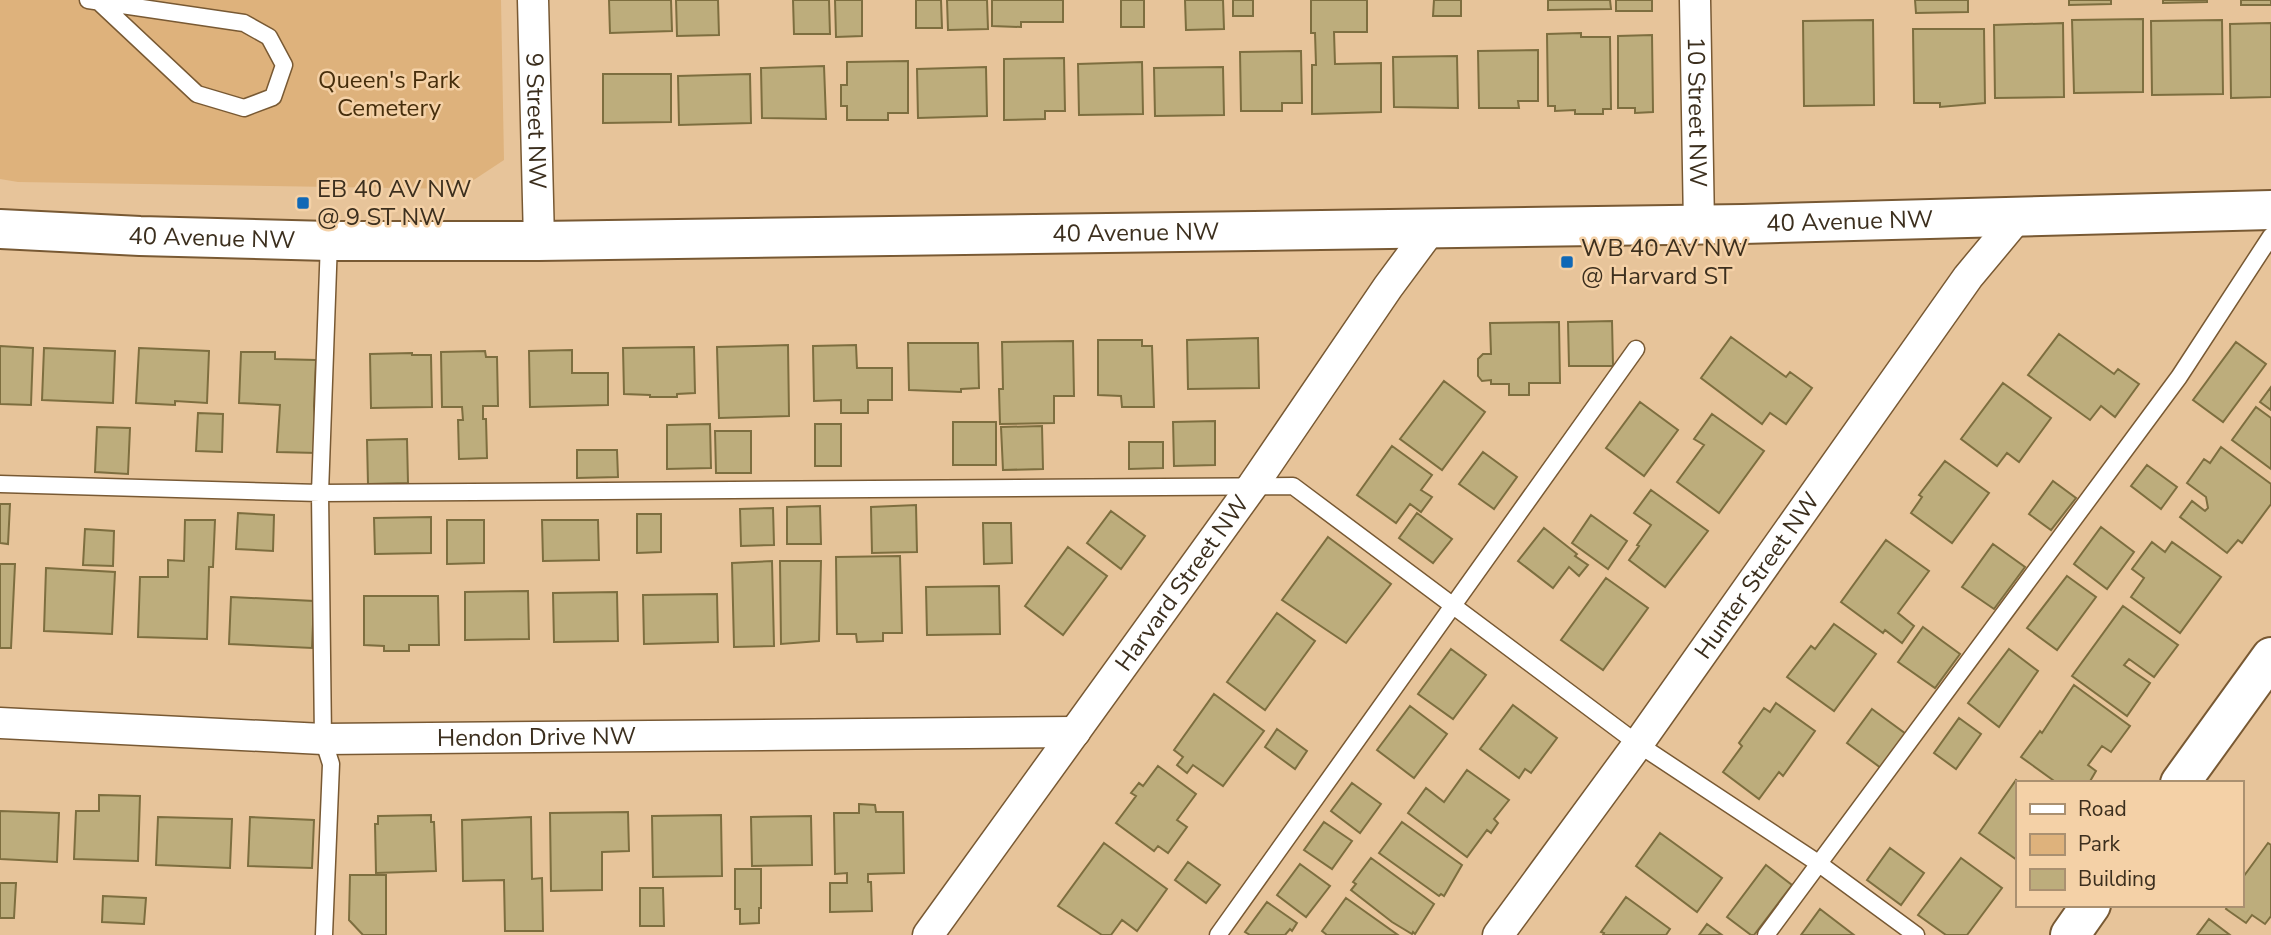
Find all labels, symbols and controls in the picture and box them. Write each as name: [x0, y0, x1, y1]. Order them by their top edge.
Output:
street label: 10 Street NW: [1680, 36, 1714, 188]
street label: 9 Street NW: [518, 52, 554, 190]
park label: Queen's Park Cemetery: [318, 64, 461, 124]
place label: EB 40 AV NW @ 9 ST NW: [317, 173, 471, 233]
marker: EB 40 AV NW @ 9 ST NW: [295, 195, 311, 211]
street label: 40 Avenue NW: [1766, 203, 1934, 239]
street label: 40 Avenue NW: [1052, 215, 1219, 250]
street label: 40 Avenue NW: [127, 219, 296, 256]
place label: WB 40 AV NW @ Harvard ST: [1581, 232, 1748, 292]
marker: WB 40 AV NW @ Harvard ST: [1559, 254, 1575, 270]
street label: Hunter Street NW: [1687, 486, 1827, 665]
street label: Harvard Street NW: [1108, 489, 1256, 678]
street label: Hendon Drive NW: [437, 720, 636, 754]
legend: [2016, 781, 2243, 907]
text: Road: [2078, 795, 2127, 823]
text: Park: [2078, 830, 2120, 858]
text: Building: [2078, 865, 2156, 893]

